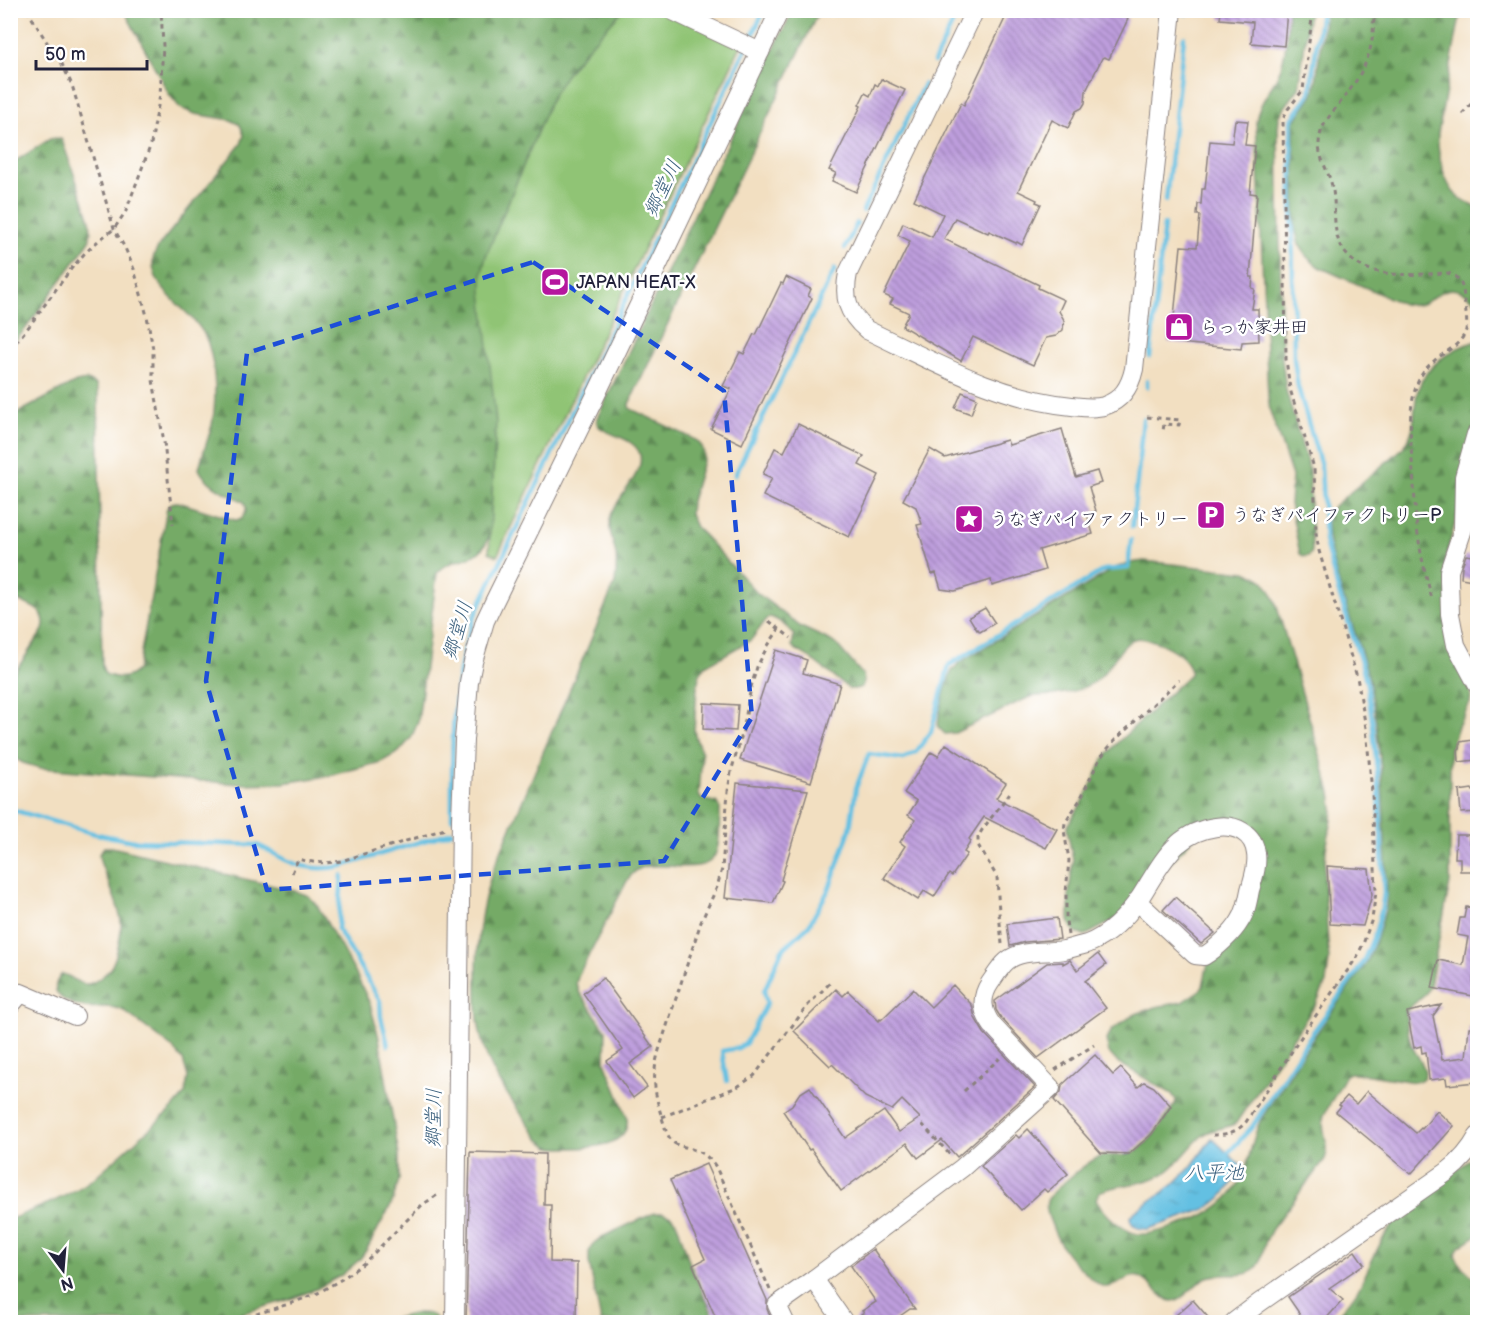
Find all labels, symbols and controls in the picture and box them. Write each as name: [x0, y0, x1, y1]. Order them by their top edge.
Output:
scale bar: [36, 33, 147, 71]
text: 50 m: [45, 44, 86, 65]
water label: 郷堂川: [639, 156, 687, 221]
sports icon: JAPAN HEAT-X: [539, 266, 571, 298]
place label: JAPAN HEAT-X: [576, 272, 696, 293]
shop icon: らっか家井田: [1163, 311, 1195, 343]
place label: らっか家井田: [1200, 317, 1308, 338]
parking icon: うなぎパイファクトリーP: [1195, 499, 1227, 531]
place icon: うなぎパイファクトリー: [953, 503, 985, 535]
place label: うなぎパイファクトリーP: [1232, 505, 1442, 526]
place label: うなぎパイファクトリー: [990, 509, 1188, 530]
water label: 郷堂川: [438, 598, 478, 662]
water label: 郷堂川: [421, 1088, 447, 1148]
water label: 八平池: [1184, 1161, 1245, 1185]
north arrow: [33, 1240, 93, 1300]
text: N: [58, 1272, 75, 1294]

